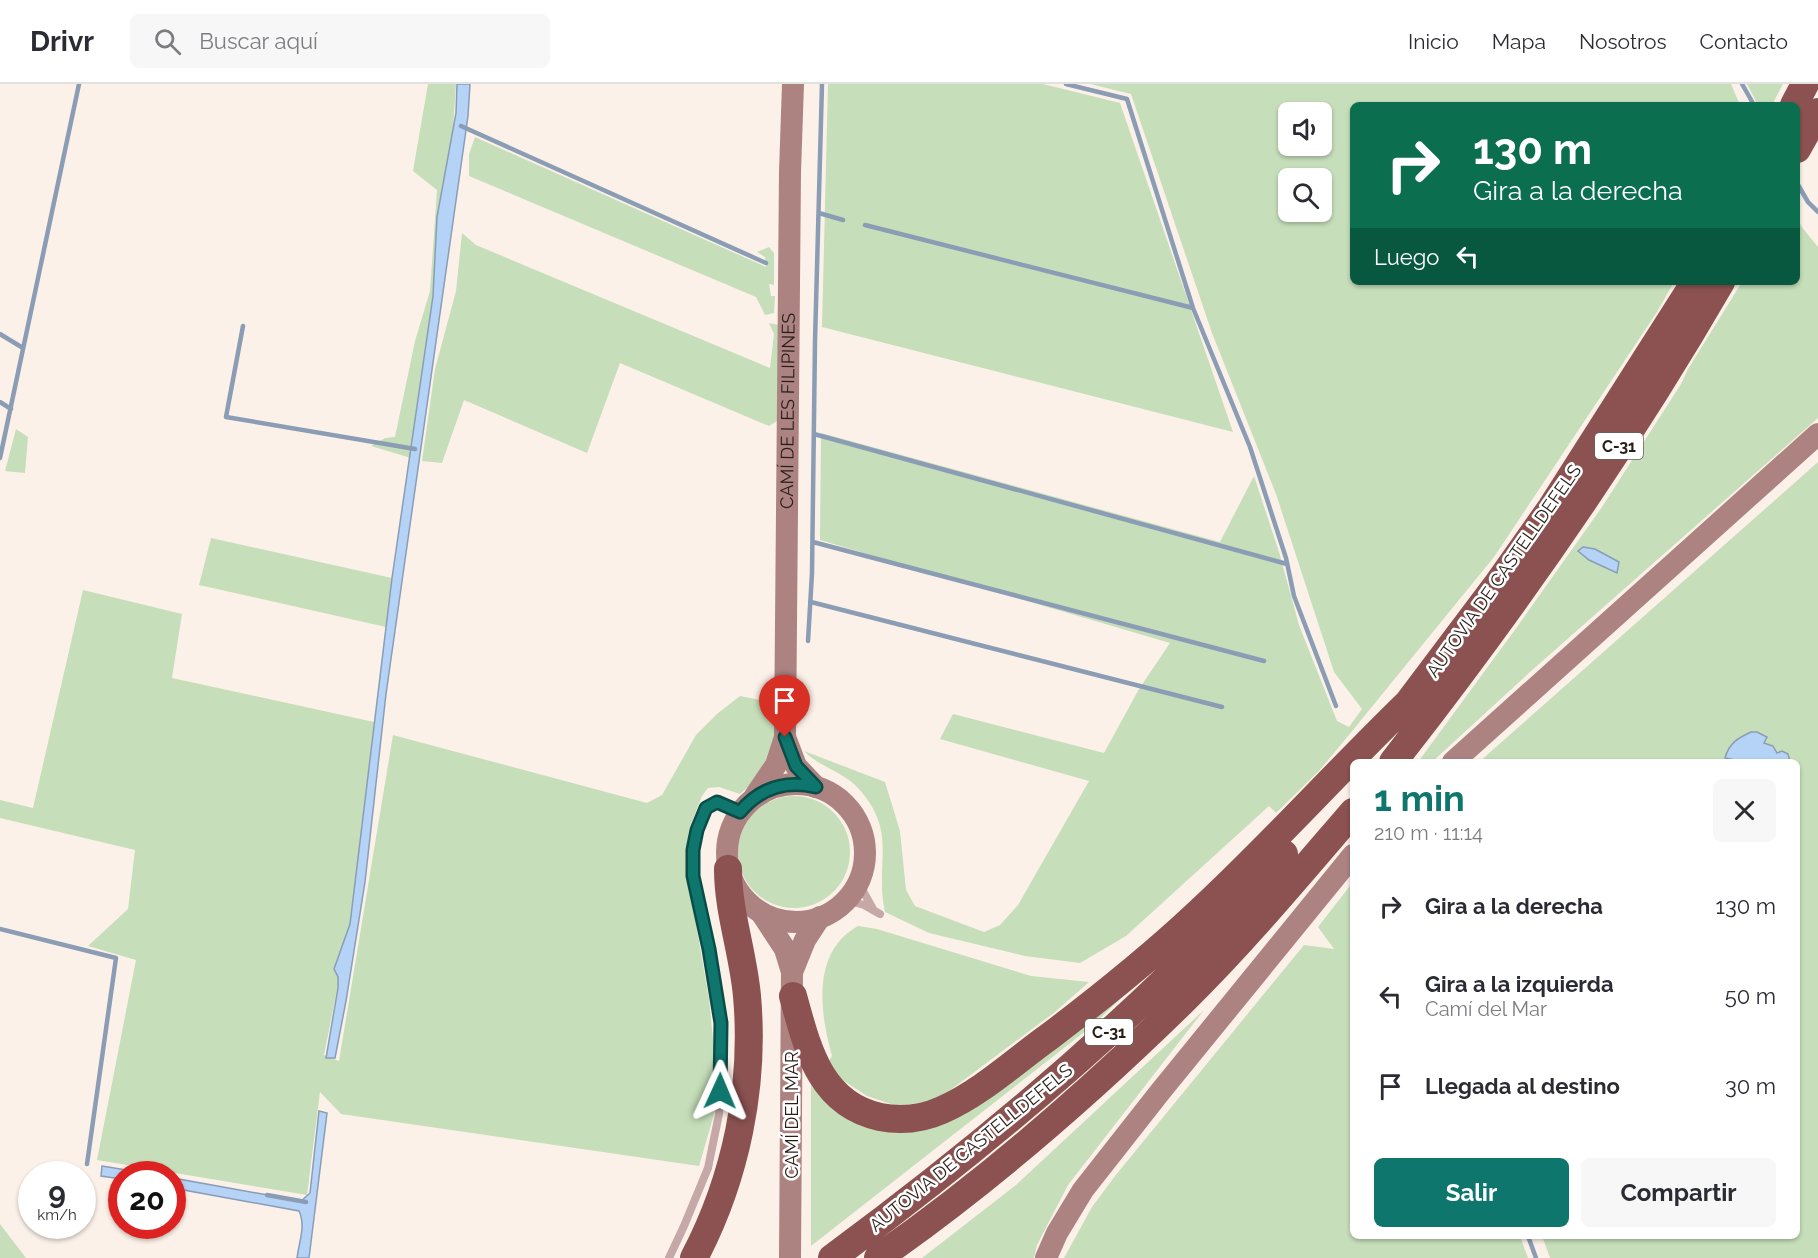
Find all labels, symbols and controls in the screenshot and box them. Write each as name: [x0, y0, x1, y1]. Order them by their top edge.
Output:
search box: [130, 14, 550, 68]
text: Drivr: [30, 25, 94, 58]
icon: search: [151, 25, 184, 58]
text: Buscar aquí: [199, 28, 318, 54]
text: Inicio: [1408, 29, 1459, 54]
text: Mapa: [1492, 29, 1546, 54]
text: Nosotros: [1579, 29, 1667, 54]
text: Contacto: [1700, 29, 1788, 54]
map controls: [1278, 102, 1332, 222]
button: sound: [1278, 102, 1332, 156]
text: 130 m: [1473, 125, 1592, 174]
icon: right: [1374, 126, 1452, 204]
button: search: [1278, 168, 1332, 222]
text: Gira a la derecha: [1473, 175, 1683, 206]
icon: left: [1451, 240, 1484, 273]
text: Luego: [1374, 244, 1439, 270]
street label: CAMÍ DE LES FILIPINES: [775, 313, 799, 509]
road number: C-31: [1595, 433, 1643, 459]
street label: AUTOVIA DE CASTELLDEFELS: [1422, 460, 1585, 681]
pin: [759, 675, 810, 737]
icon: arrive: [768, 684, 801, 717]
text: 1 min: [1374, 777, 1465, 819]
button: close: [1713, 779, 1776, 842]
text: 210 m · 11:14: [1374, 821, 1483, 845]
icon: right: [1374, 890, 1407, 923]
text: Gira a la derecha: [1425, 893, 1603, 919]
text: 130 m: [1716, 893, 1776, 919]
text: Gira a la izquierda: [1425, 971, 1614, 997]
icon: left: [1374, 980, 1407, 1013]
text: 50 m: [1725, 983, 1776, 1009]
text: Camí del Mar: [1425, 997, 1547, 1021]
road number: C-31: [1085, 1019, 1133, 1045]
street label: CAMÍ DEL MAR: [780, 1051, 802, 1179]
position arrow: [688, 1059, 752, 1123]
street label: AUTOVIA DE CASTELLDEFELS: [865, 1059, 1076, 1236]
icon: arrive: [1374, 1070, 1407, 1103]
text: Llegada al destino: [1425, 1073, 1620, 1099]
text: 30 m: [1725, 1073, 1776, 1099]
button: Salir: [1374, 1158, 1569, 1227]
button: Compartir: [1581, 1158, 1776, 1227]
speed limit sign: 20: [108, 1161, 186, 1239]
text: 9: [48, 1175, 66, 1210]
text: km/h: [37, 1206, 77, 1224]

